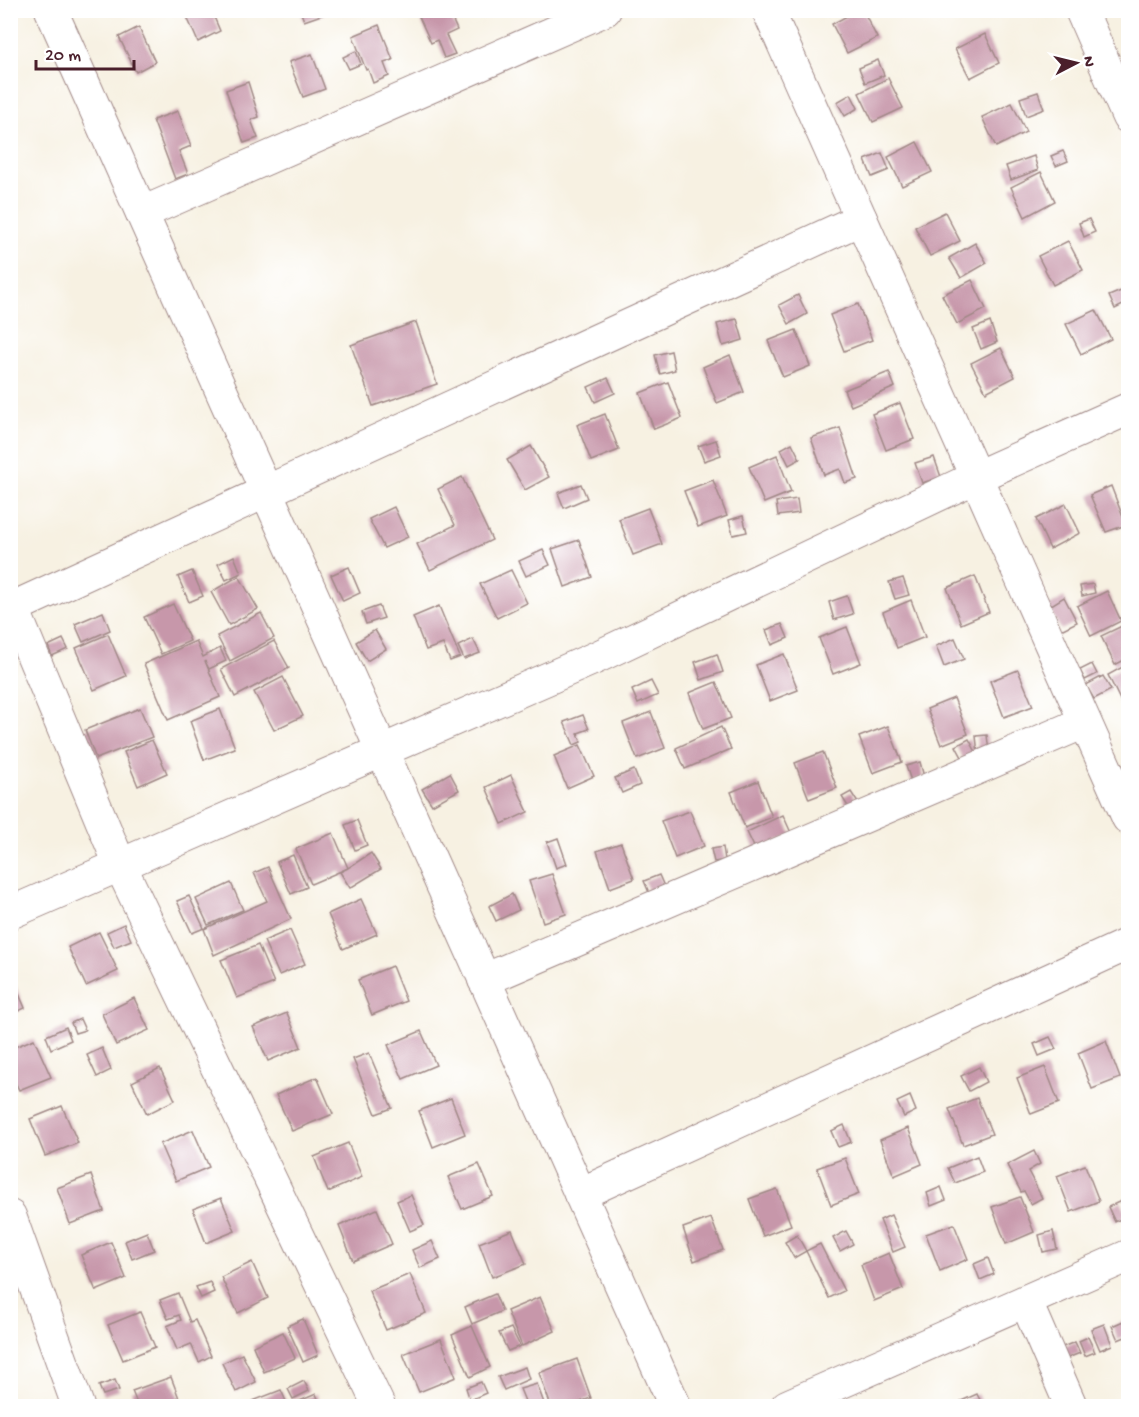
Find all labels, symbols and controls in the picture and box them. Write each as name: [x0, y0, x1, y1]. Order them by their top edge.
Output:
scale bar: [36, 33, 134, 71]
north arrow: [1046, 33, 1106, 93]
text: 20 m: [45, 46, 81, 67]
text: N: [1077, 55, 1098, 68]

